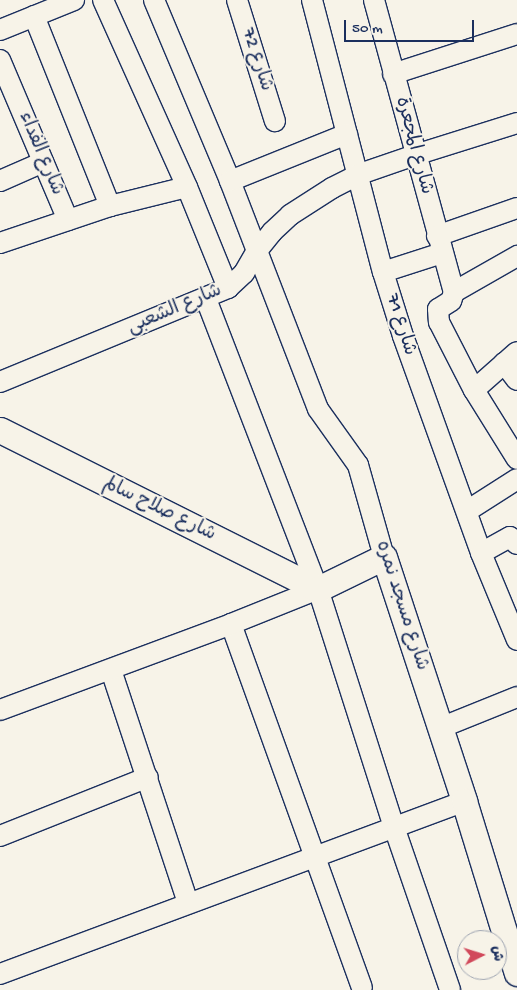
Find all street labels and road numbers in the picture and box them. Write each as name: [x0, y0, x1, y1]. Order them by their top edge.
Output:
street label: شارع 72: [235, 26, 277, 94]
street label: شارع المجعرة: [389, 95, 437, 197]
street label: شارع الفداء: [12, 109, 68, 199]
street label: شارع الشعبى: [124, 280, 226, 340]
street label: شارع 71: [380, 291, 420, 359]
street label: شارع صلاح سالم: [99, 473, 219, 547]
street label: شارع مسجد نمره: [369, 538, 433, 674]

